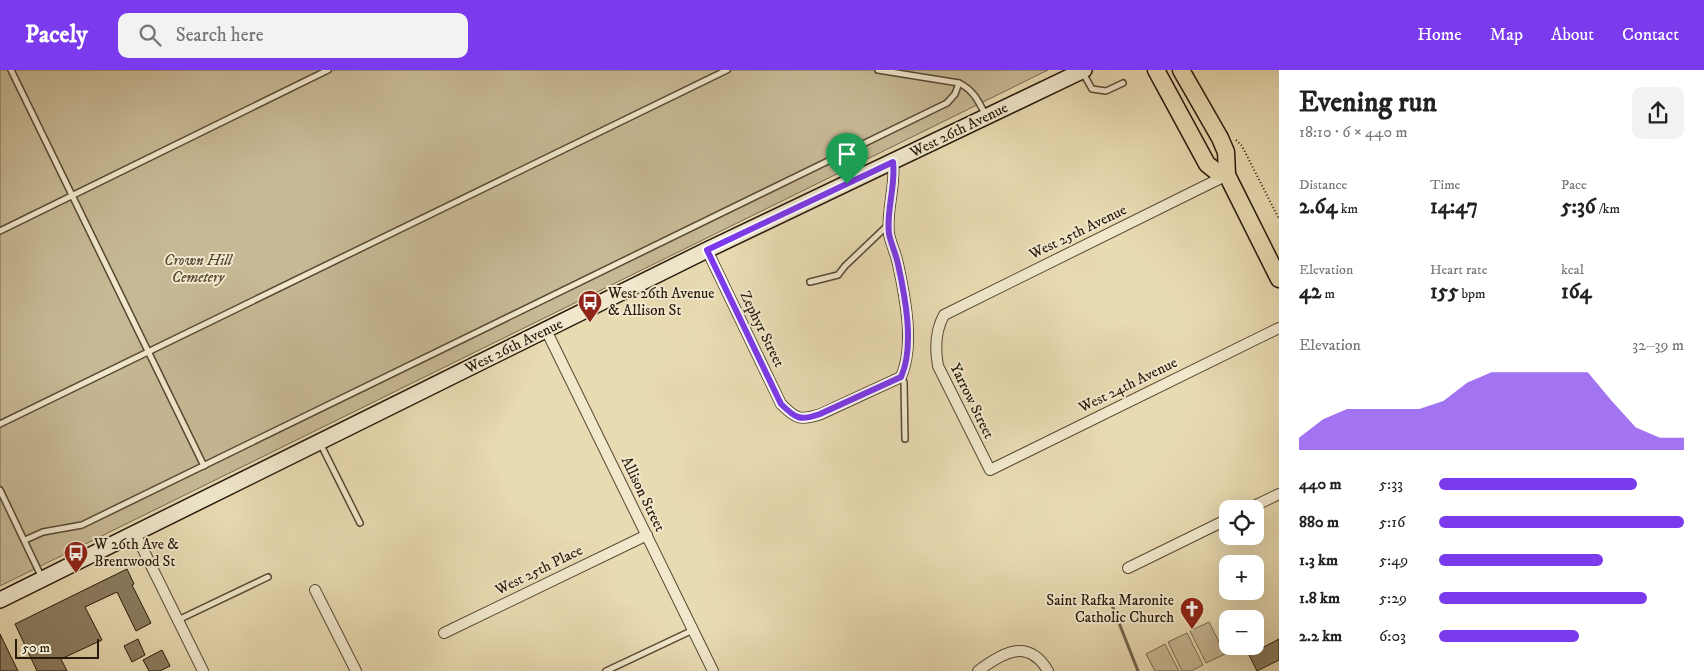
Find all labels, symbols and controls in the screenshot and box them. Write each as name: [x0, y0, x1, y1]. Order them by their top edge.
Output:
search box: [118, 13, 468, 58]
text: Pacely: [25, 20, 88, 50]
icon: search: [136, 21, 164, 49]
text: Search here: [176, 24, 264, 47]
text: Home: [1417, 24, 1462, 46]
text: Map: [1490, 24, 1523, 46]
text: About: [1551, 24, 1594, 46]
text: Contact: [1622, 24, 1679, 46]
text: Evening run: [1299, 85, 1437, 120]
button: share: [1632, 87, 1684, 139]
street label: West 26th Avenue: [906, 98, 1011, 162]
text: 18:10 · 6 × 440 m: [1299, 122, 1407, 142]
pin: [826, 133, 868, 184]
icon: arrive: [833, 140, 861, 168]
text: Distance: [1299, 176, 1347, 194]
text: Time: [1430, 176, 1460, 194]
text: Pace: [1561, 176, 1587, 194]
text: 2.64: [1299, 194, 1338, 220]
text: 14:47: [1430, 194, 1478, 220]
text: 5:36: [1561, 194, 1596, 220]
street label: West 25th Avenue: [1025, 200, 1130, 264]
text: km: [1338, 200, 1358, 218]
text: /km: [1596, 200, 1620, 218]
park label: Crown Hill Cemetery: [164, 251, 234, 287]
text: Elevation: [1299, 261, 1353, 279]
text: Heart rate: [1430, 261, 1487, 279]
text: kcal: [1561, 261, 1584, 279]
text: 42: [1299, 279, 1321, 305]
text: 155: [1430, 279, 1458, 305]
text: 164: [1561, 279, 1592, 305]
place label: West 26th Avenue & Allison St: [607, 284, 715, 320]
text: m: [1321, 285, 1335, 303]
text: bpm: [1458, 285, 1486, 303]
street label: Zephyr Street: [735, 288, 789, 370]
bus stop icon: West 26th Avenue & Allison St: [577, 289, 603, 323]
street label: West 26th Avenue: [461, 314, 566, 378]
text: Elevation: [1299, 335, 1361, 355]
text: 32–39 m: [1632, 335, 1684, 355]
street label: West 24th Avenue: [1075, 353, 1180, 418]
street label: Yarrow Street: [946, 360, 999, 442]
street label: Allison Street: [617, 453, 669, 535]
text: 440 m: [1299, 474, 1341, 494]
text: 5:33: [1379, 474, 1403, 494]
map controls: [1219, 500, 1264, 655]
button: locate: [1219, 500, 1264, 545]
text: 880 m: [1299, 512, 1339, 532]
text: 5:16: [1379, 512, 1405, 532]
place label: W 26th Ave & Brentwood St: [93, 535, 179, 571]
bus stop icon: W 26th Ave & Brentwood St: [63, 540, 89, 574]
street label: West 25th Place: [491, 541, 586, 600]
text: 1.3 km: [1299, 550, 1338, 570]
text: 5:49: [1379, 550, 1408, 570]
button: +: [1219, 555, 1264, 600]
text: 1.8 km: [1299, 588, 1340, 608]
text: 5:29: [1379, 588, 1407, 608]
place label: Saint Rafka Maronite Catholic Church: [1046, 591, 1174, 627]
church icon: Saint Rafka Maronite Catholic Church: [1179, 596, 1205, 630]
button: −: [1219, 610, 1264, 655]
text: 2.2 km: [1299, 626, 1342, 646]
text: 6:03: [1379, 626, 1406, 646]
scale bar: [15, 636, 99, 659]
text: 50 m: [22, 639, 50, 657]

